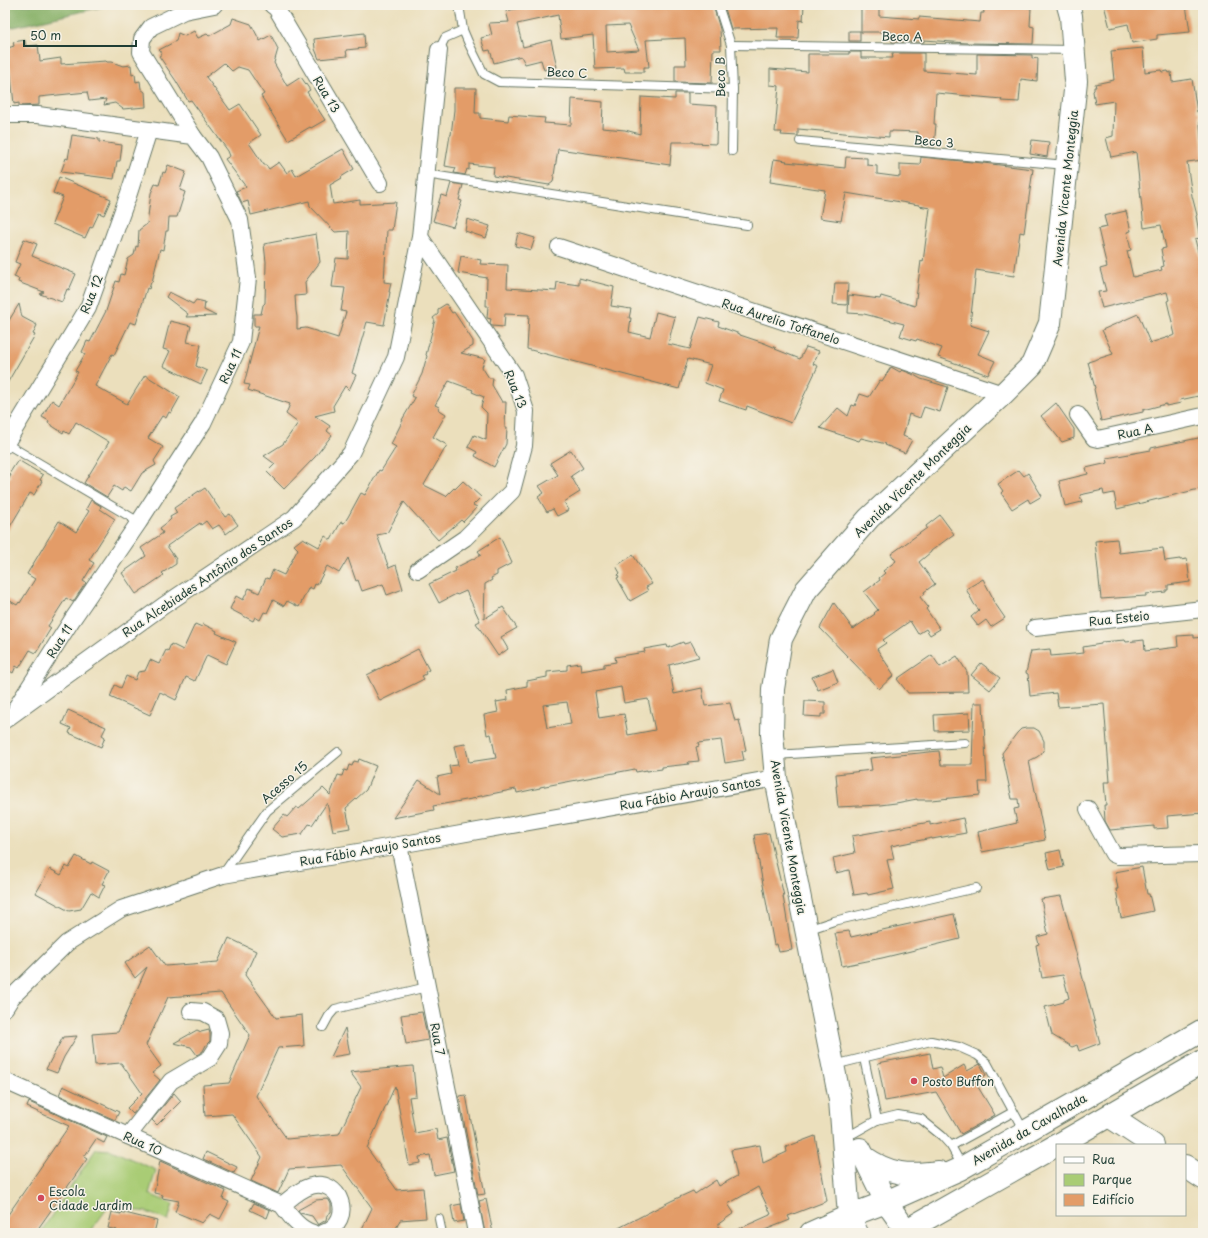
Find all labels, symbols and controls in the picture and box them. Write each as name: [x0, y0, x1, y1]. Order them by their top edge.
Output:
scale bar: [24, 22, 136, 48]
text: 50 m: [30, 26, 61, 44]
street label: Beco A: [881, 27, 923, 45]
street label: Beco B: [711, 56, 729, 97]
street label: Beco C: [546, 62, 588, 82]
street label: Rua 13: [309, 72, 345, 116]
street label: Avenida Vicente Monteggia: [1048, 108, 1082, 267]
street label: Beco 3: [913, 130, 955, 152]
street label: Rua 12: [75, 272, 107, 316]
street label: Rua Aurelio Toffanelo: [720, 293, 843, 349]
street label: Rua 11: [214, 346, 246, 386]
street label: Rua 13: [500, 367, 532, 411]
street label: Avenida Vicente Monteggia: [849, 418, 975, 541]
street label: Rua A: [1116, 418, 1154, 444]
street label: Rua Alcebiades Antônio dos Santos: [118, 513, 296, 641]
street label: Rua Esteio: [1088, 606, 1151, 630]
street label: Rua 11: [42, 621, 76, 661]
street label: Acesso 15: [257, 757, 311, 807]
street label: Avenida Vicente Monteggia: [766, 758, 812, 917]
street label: Rua Fábio Araujo Santos: [618, 772, 762, 814]
street label: Rua Fábio Araujo Santos: [298, 828, 442, 870]
street label: Rua 7: [426, 1021, 450, 1057]
place label: Posto Buffon: [922, 1072, 994, 1090]
marker: Posto Buffon: [909, 1076, 919, 1086]
street label: Avenida da Cavalhada: [968, 1088, 1090, 1169]
street label: Rua 10: [121, 1126, 166, 1160]
legend: [1056, 1144, 1186, 1216]
text: Rua: [1092, 1150, 1116, 1168]
text: Parque: [1092, 1170, 1132, 1188]
place label: Escola Cidade Jardim: [49, 1182, 133, 1214]
text: Edifício: [1092, 1190, 1134, 1208]
marker: Escola Cidade Jardim: [36, 1193, 46, 1203]

